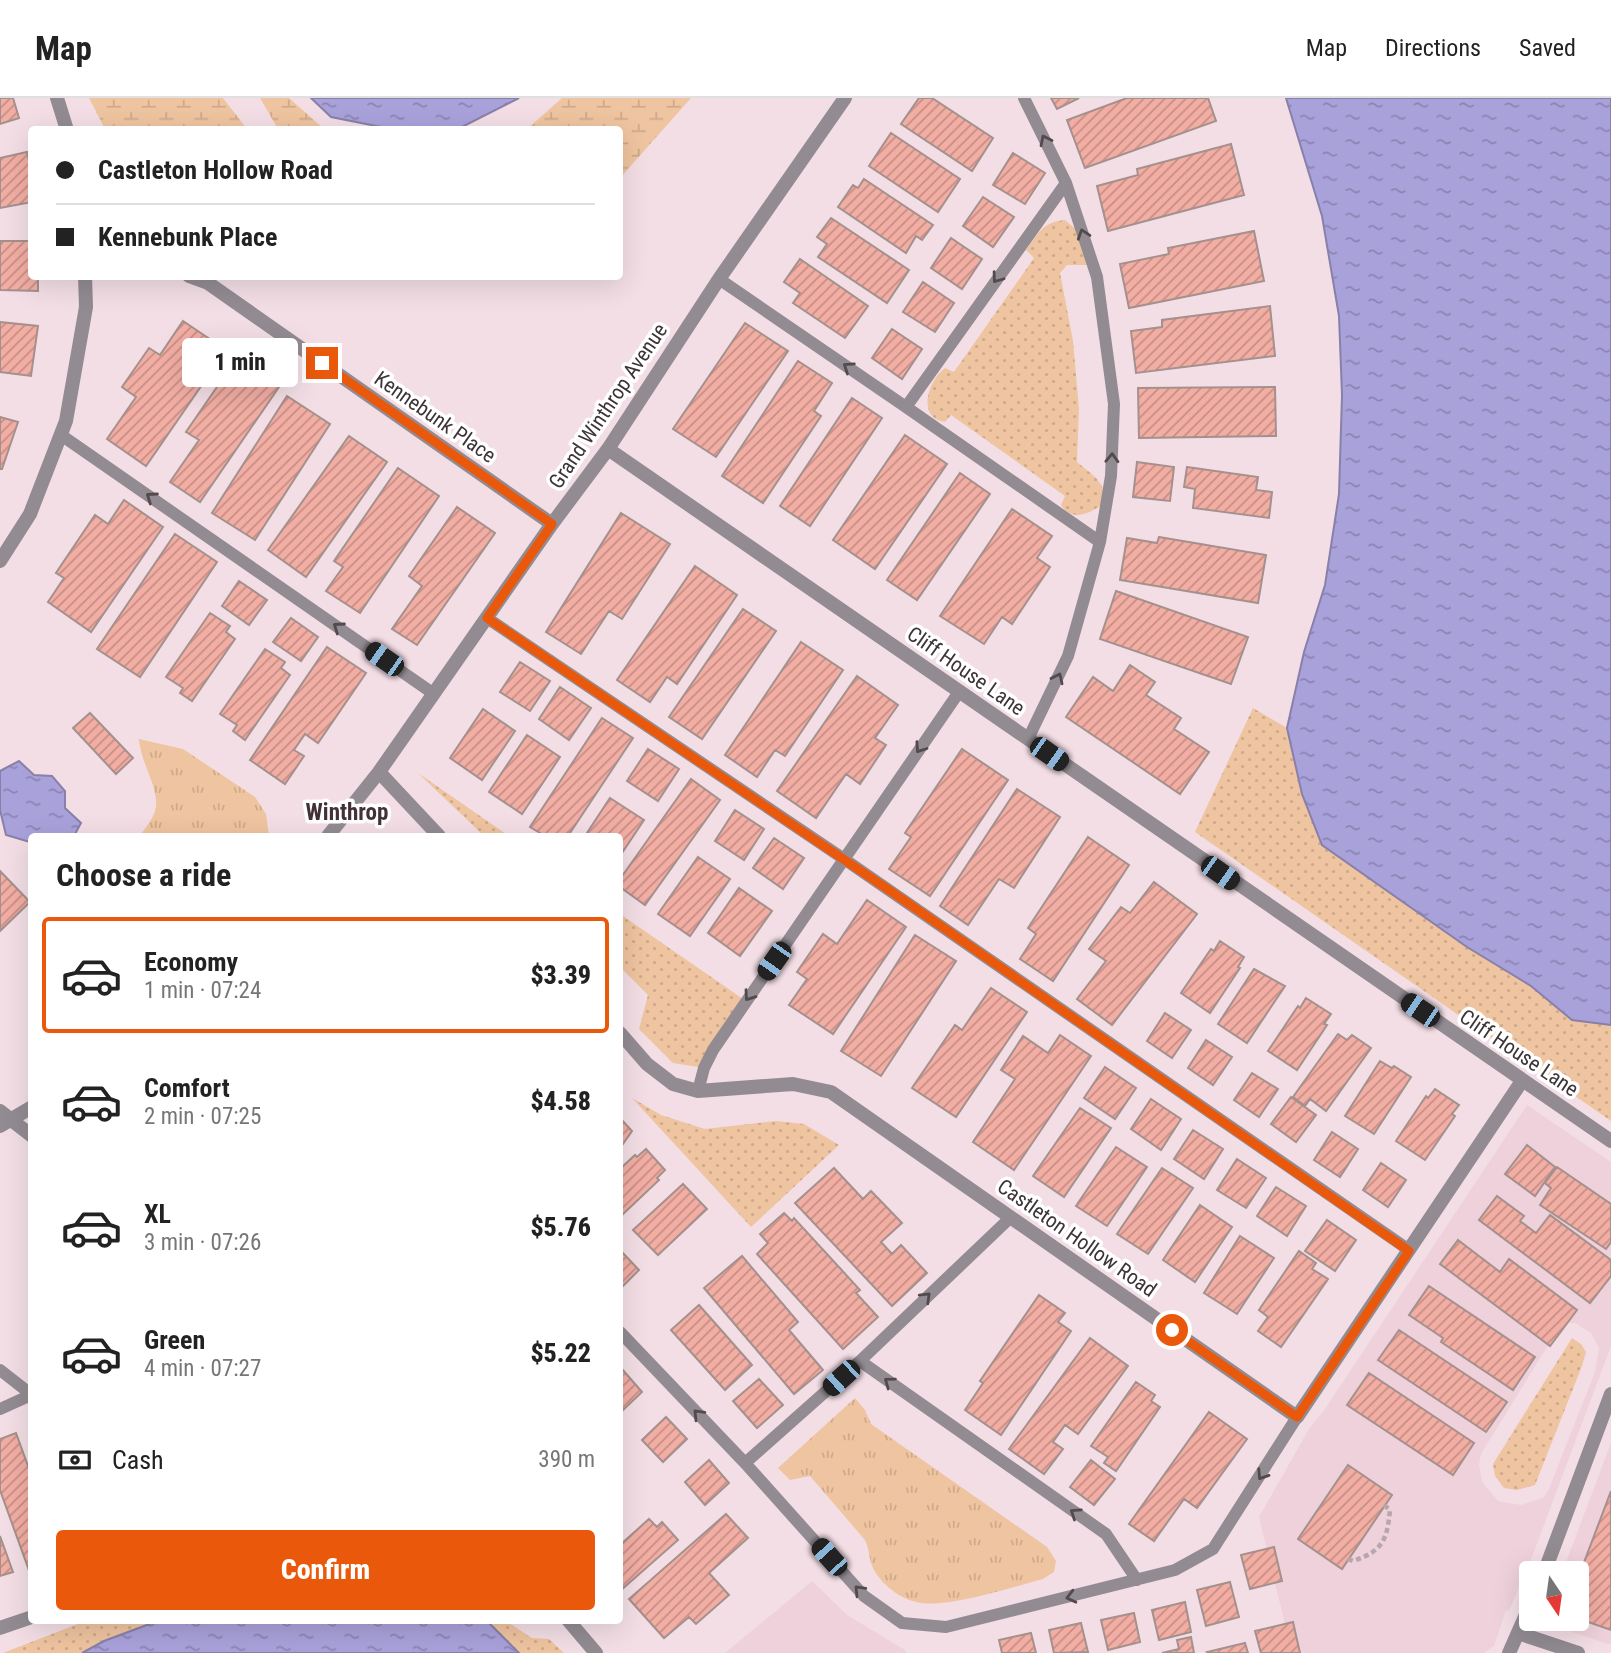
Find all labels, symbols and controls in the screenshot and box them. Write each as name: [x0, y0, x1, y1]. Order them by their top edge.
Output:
text: Map: [35, 29, 92, 68]
text: Map: [1306, 34, 1347, 62]
text: Directions: [1385, 34, 1481, 62]
text: Saved: [1519, 34, 1576, 62]
one-way arrow: [1039, 135, 1053, 147]
text: Castleton Hollow Road: [98, 155, 333, 185]
text: Kennebunk Place: [98, 222, 277, 252]
one-way arrow: [1077, 228, 1091, 241]
one-way arrow: [993, 270, 1006, 283]
street label: Grand Winthrop Avenue: [544, 319, 672, 493]
callout: 1 min: [182, 338, 298, 388]
route end: [306, 347, 338, 379]
text: 1 min: [214, 349, 266, 376]
one-way arrow: [843, 363, 856, 375]
street label: Kennebunk Place: [370, 366, 500, 468]
one-way arrow: [1104, 452, 1119, 463]
one-way arrow: [146, 493, 159, 505]
street label: Cliff House Lane: [903, 622, 1029, 720]
one-way arrow: [333, 623, 346, 635]
car: [361, 638, 408, 680]
one-way arrow: [1049, 673, 1063, 685]
car: [1026, 733, 1073, 775]
one-way arrow: [916, 740, 928, 753]
district label: Winthrop: [306, 799, 388, 826]
car: [1197, 852, 1244, 894]
text: Choose a ride: [56, 856, 231, 894]
car: [754, 938, 795, 984]
icon: car: [60, 944, 123, 1007]
text: Economy: [144, 947, 238, 977]
text: $3.39: [530, 960, 591, 990]
text: 1 min · 07:24: [144, 977, 261, 1004]
one-way arrow: [745, 988, 757, 1001]
car: [1397, 990, 1444, 1030]
street label: Cliff House Lane: [1455, 1005, 1583, 1102]
icon: car: [60, 1070, 123, 1133]
text: Comfort: [144, 1073, 230, 1103]
text: $4.58: [530, 1086, 591, 1116]
text: 2 min · 07:25: [144, 1103, 261, 1130]
street label: Castleton Hollow Road: [993, 1174, 1161, 1302]
icon: car: [60, 1196, 123, 1259]
text: XL: [144, 1199, 171, 1229]
text: $5.76: [530, 1212, 591, 1242]
text: 3 min · 07:26: [144, 1229, 261, 1256]
one-way arrow: [918, 1292, 931, 1305]
route start: [1156, 1314, 1188, 1346]
icon: car: [60, 1322, 123, 1385]
text: Green: [144, 1325, 205, 1355]
text: $5.22: [530, 1338, 591, 1368]
text: 4 min · 07:27: [144, 1355, 261, 1382]
car: [819, 1356, 864, 1400]
one-way arrow: [885, 1377, 897, 1390]
one-way arrow: [693, 1409, 706, 1422]
icon: cash: [56, 1441, 94, 1479]
text: Cash: [112, 1445, 164, 1475]
text: 390 m: [538, 1446, 595, 1473]
one-way arrow: [1257, 1467, 1270, 1480]
one-way arrow: [1070, 1509, 1083, 1521]
button: Confirm: [56, 1530, 595, 1610]
car: [808, 1534, 851, 1580]
north arrow: [1519, 1561, 1589, 1631]
map controls: [1519, 1561, 1589, 1631]
one-way arrow: [854, 1585, 867, 1598]
one-way arrow: [1065, 1589, 1077, 1603]

